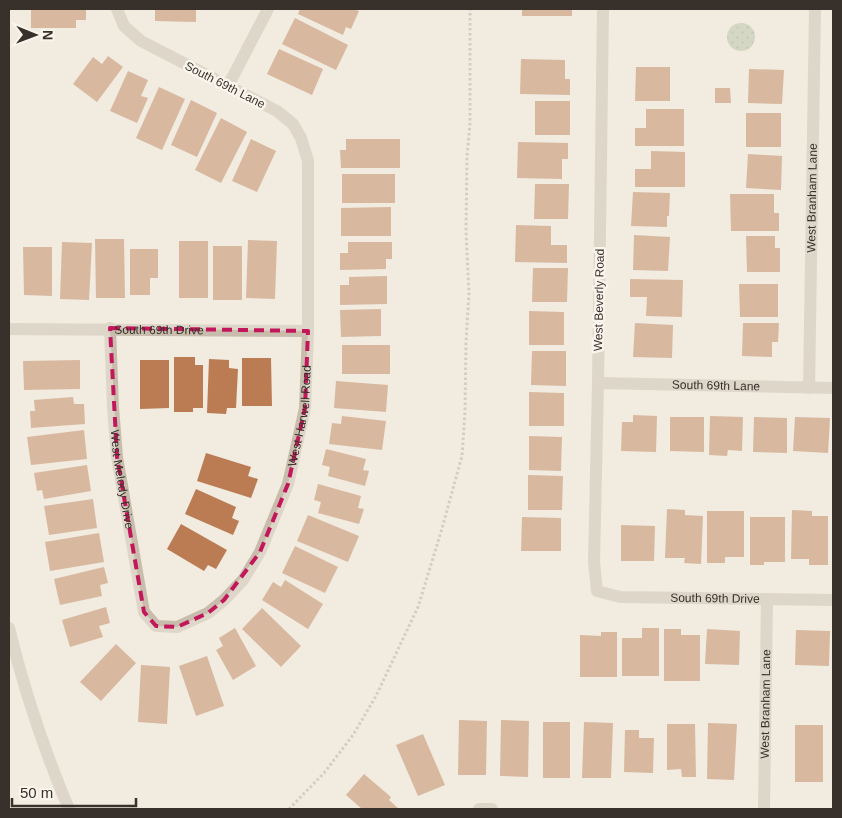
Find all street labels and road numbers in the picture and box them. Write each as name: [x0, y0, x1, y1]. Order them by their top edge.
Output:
street label: South 69th Lane: [183, 59, 268, 111]
street label: West Branham Lane: [804, 143, 820, 253]
street label: West Beverly Road: [591, 249, 607, 351]
street label: South 69th Drive: [114, 323, 204, 337]
street label: West Harwell Road: [285, 365, 314, 468]
street label: South 69th Lane: [672, 378, 761, 393]
street label: West Melody Drive: [108, 429, 136, 531]
street label: South 69th Drive: [670, 591, 760, 606]
street label: West Branham Lane: [758, 649, 773, 759]

